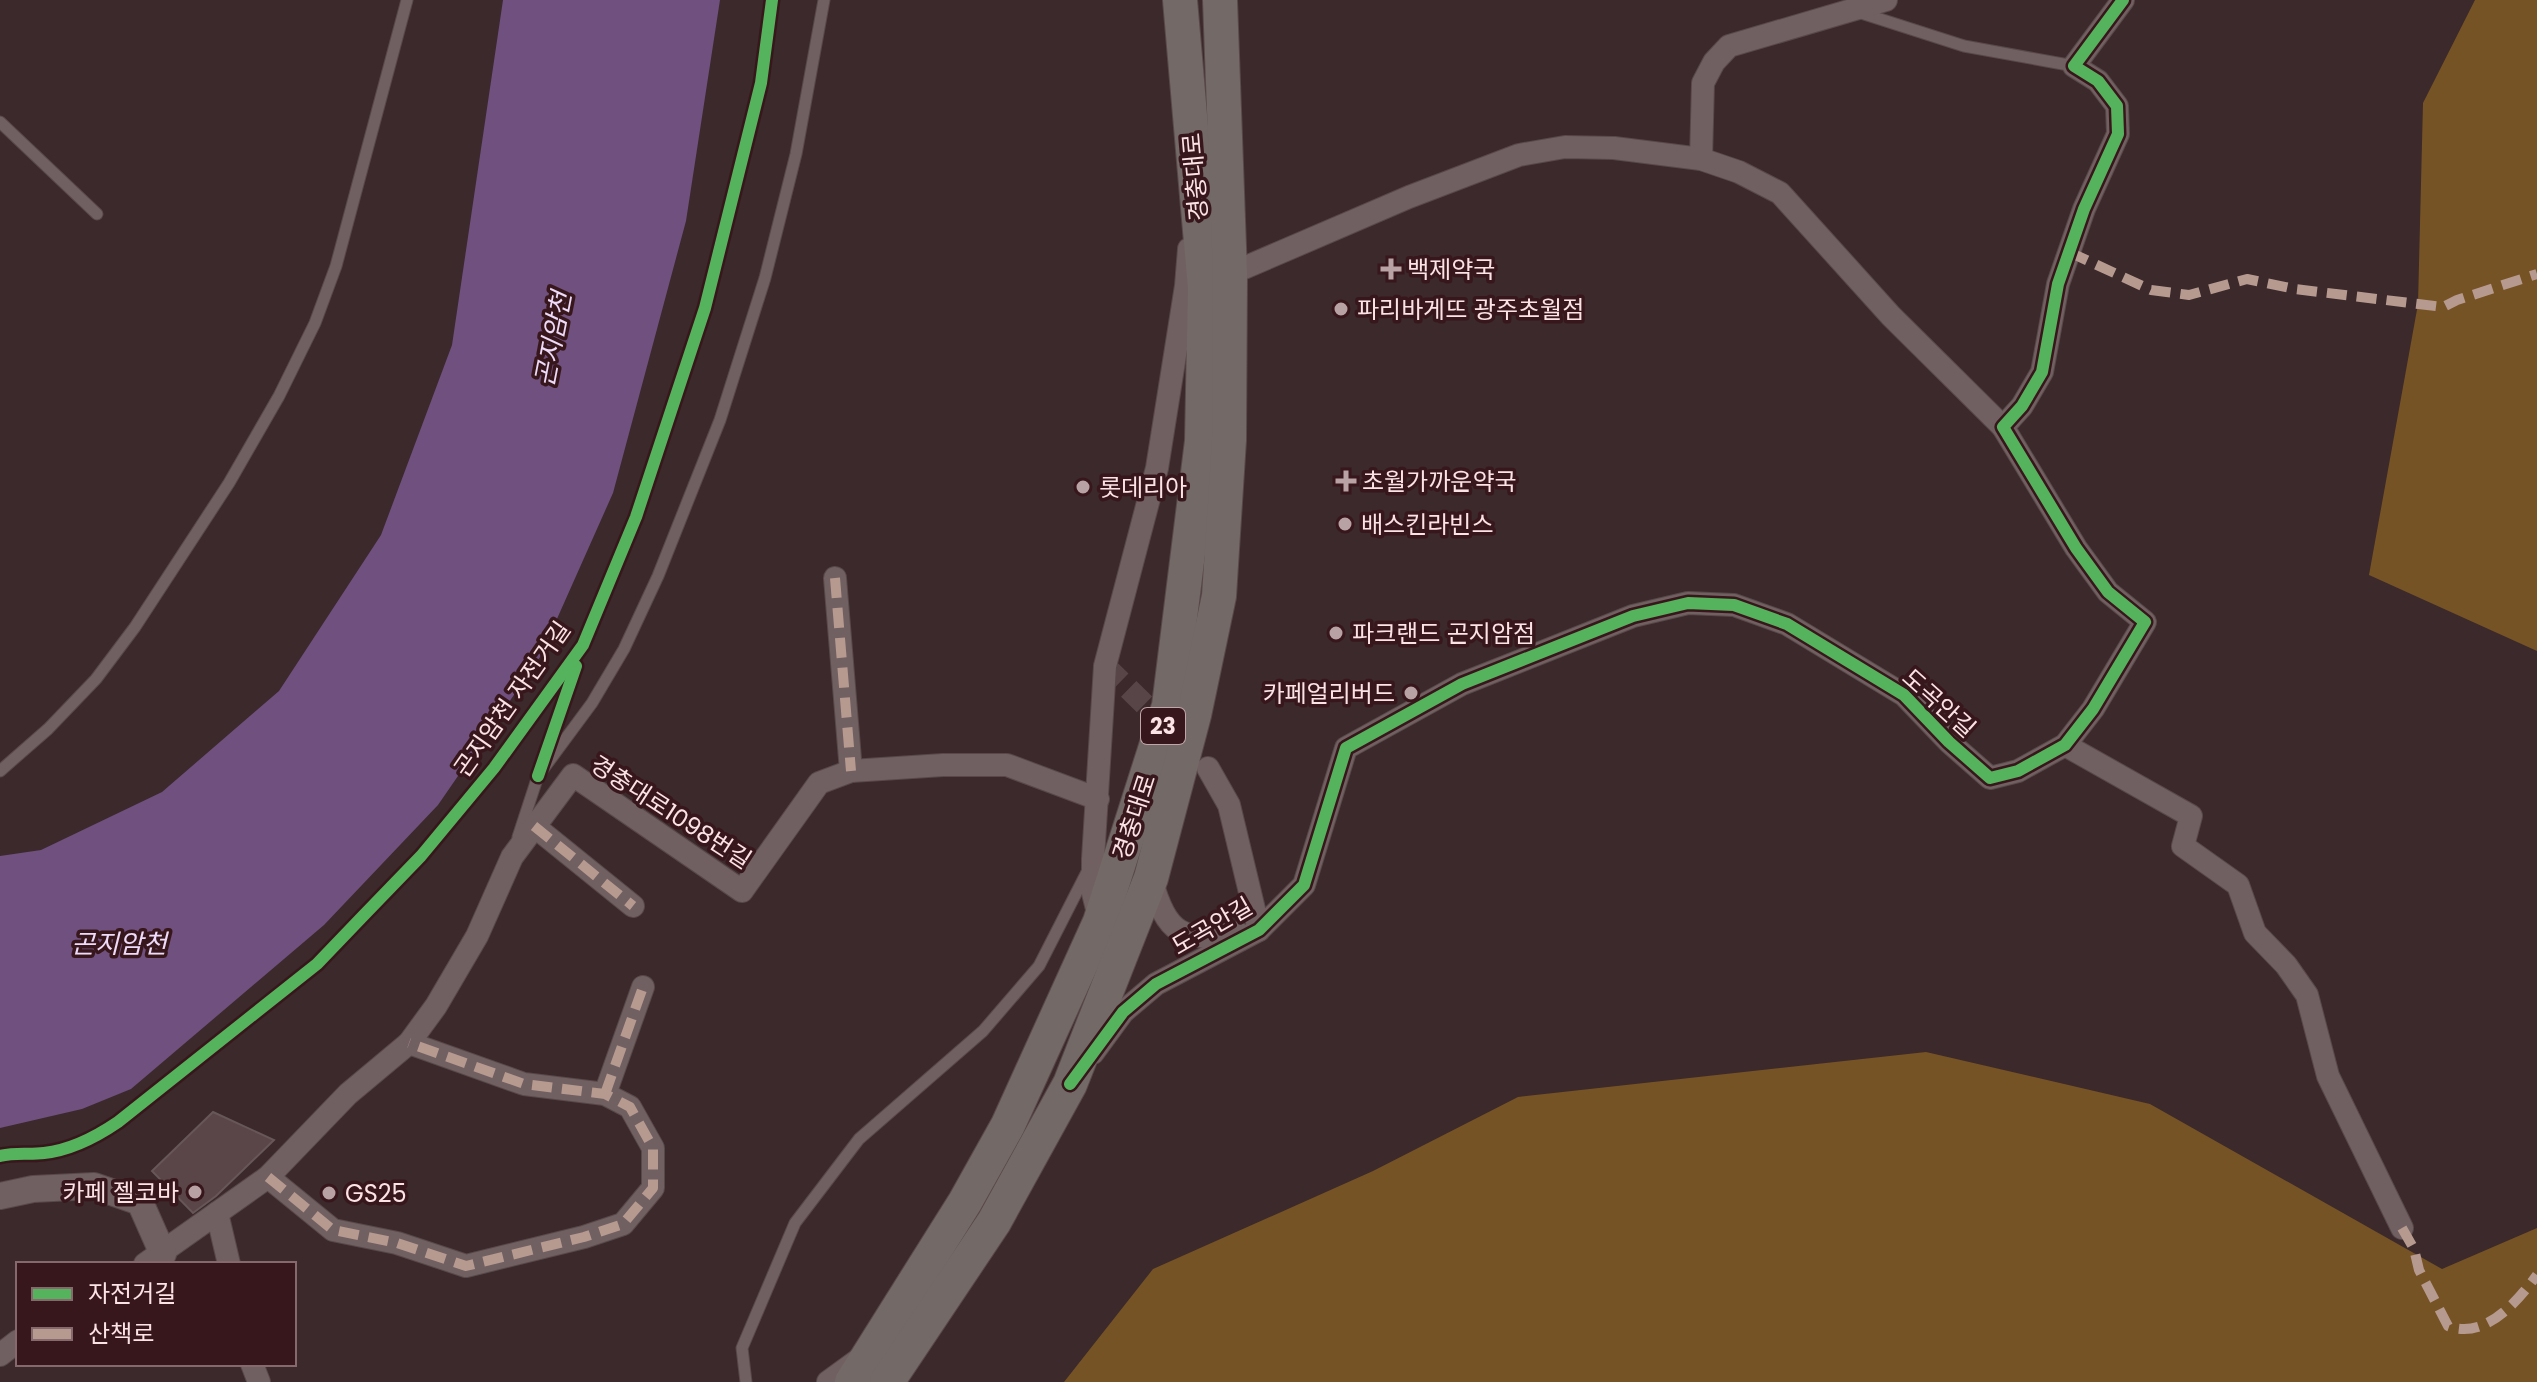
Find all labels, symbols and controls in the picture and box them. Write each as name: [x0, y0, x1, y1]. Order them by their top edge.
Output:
street label: 경충대로: [1175, 132, 1215, 222]
place label: 백제약국: [1407, 253, 1495, 286]
marker: 백제약국: [1382, 260, 1400, 278]
water label: 곤지암천: [526, 286, 580, 389]
place label: 파리바게뜨 광주초월점: [1357, 293, 1584, 326]
marker: 파리바게뜨 광주초월점: [1332, 300, 1350, 318]
place label: 초월가까운약국: [1362, 465, 1517, 498]
place label: 롯데리아: [1099, 471, 1187, 504]
marker: 초월가까운약국: [1337, 472, 1355, 490]
marker: 롯데리아: [1074, 478, 1092, 496]
place label: 배스킨라빈스: [1361, 508, 1493, 541]
marker: 배스킨라빈스: [1336, 515, 1354, 533]
street label: 곤지암천 자전거길: [446, 615, 578, 783]
place label: 파크랜드 곤지암점: [1352, 617, 1535, 650]
marker: 파크랜드 곤지암점: [1327, 624, 1345, 642]
street label: 도곡안길: [1895, 661, 1983, 745]
place label: 카페얼리버드: [1263, 677, 1395, 710]
marker: 카페얼리버드: [1402, 684, 1420, 702]
road number: 23: [1141, 708, 1185, 744]
street label: 경충대로1098번길: [584, 748, 758, 876]
street label: 경충대로: [1105, 770, 1163, 864]
street label: 도곡안길: [1166, 890, 1258, 962]
water label: 곤지암천: [71, 926, 170, 962]
place label: 카페 젤코바: [62, 1176, 179, 1209]
place label: GS25: [345, 1177, 407, 1210]
marker: 카페 젤코바: [186, 1183, 204, 1201]
marker: GS25: [320, 1184, 338, 1202]
legend: [16, 1262, 296, 1366]
text: 자전거길: [88, 1277, 176, 1310]
text: 산책로: [88, 1317, 154, 1350]

